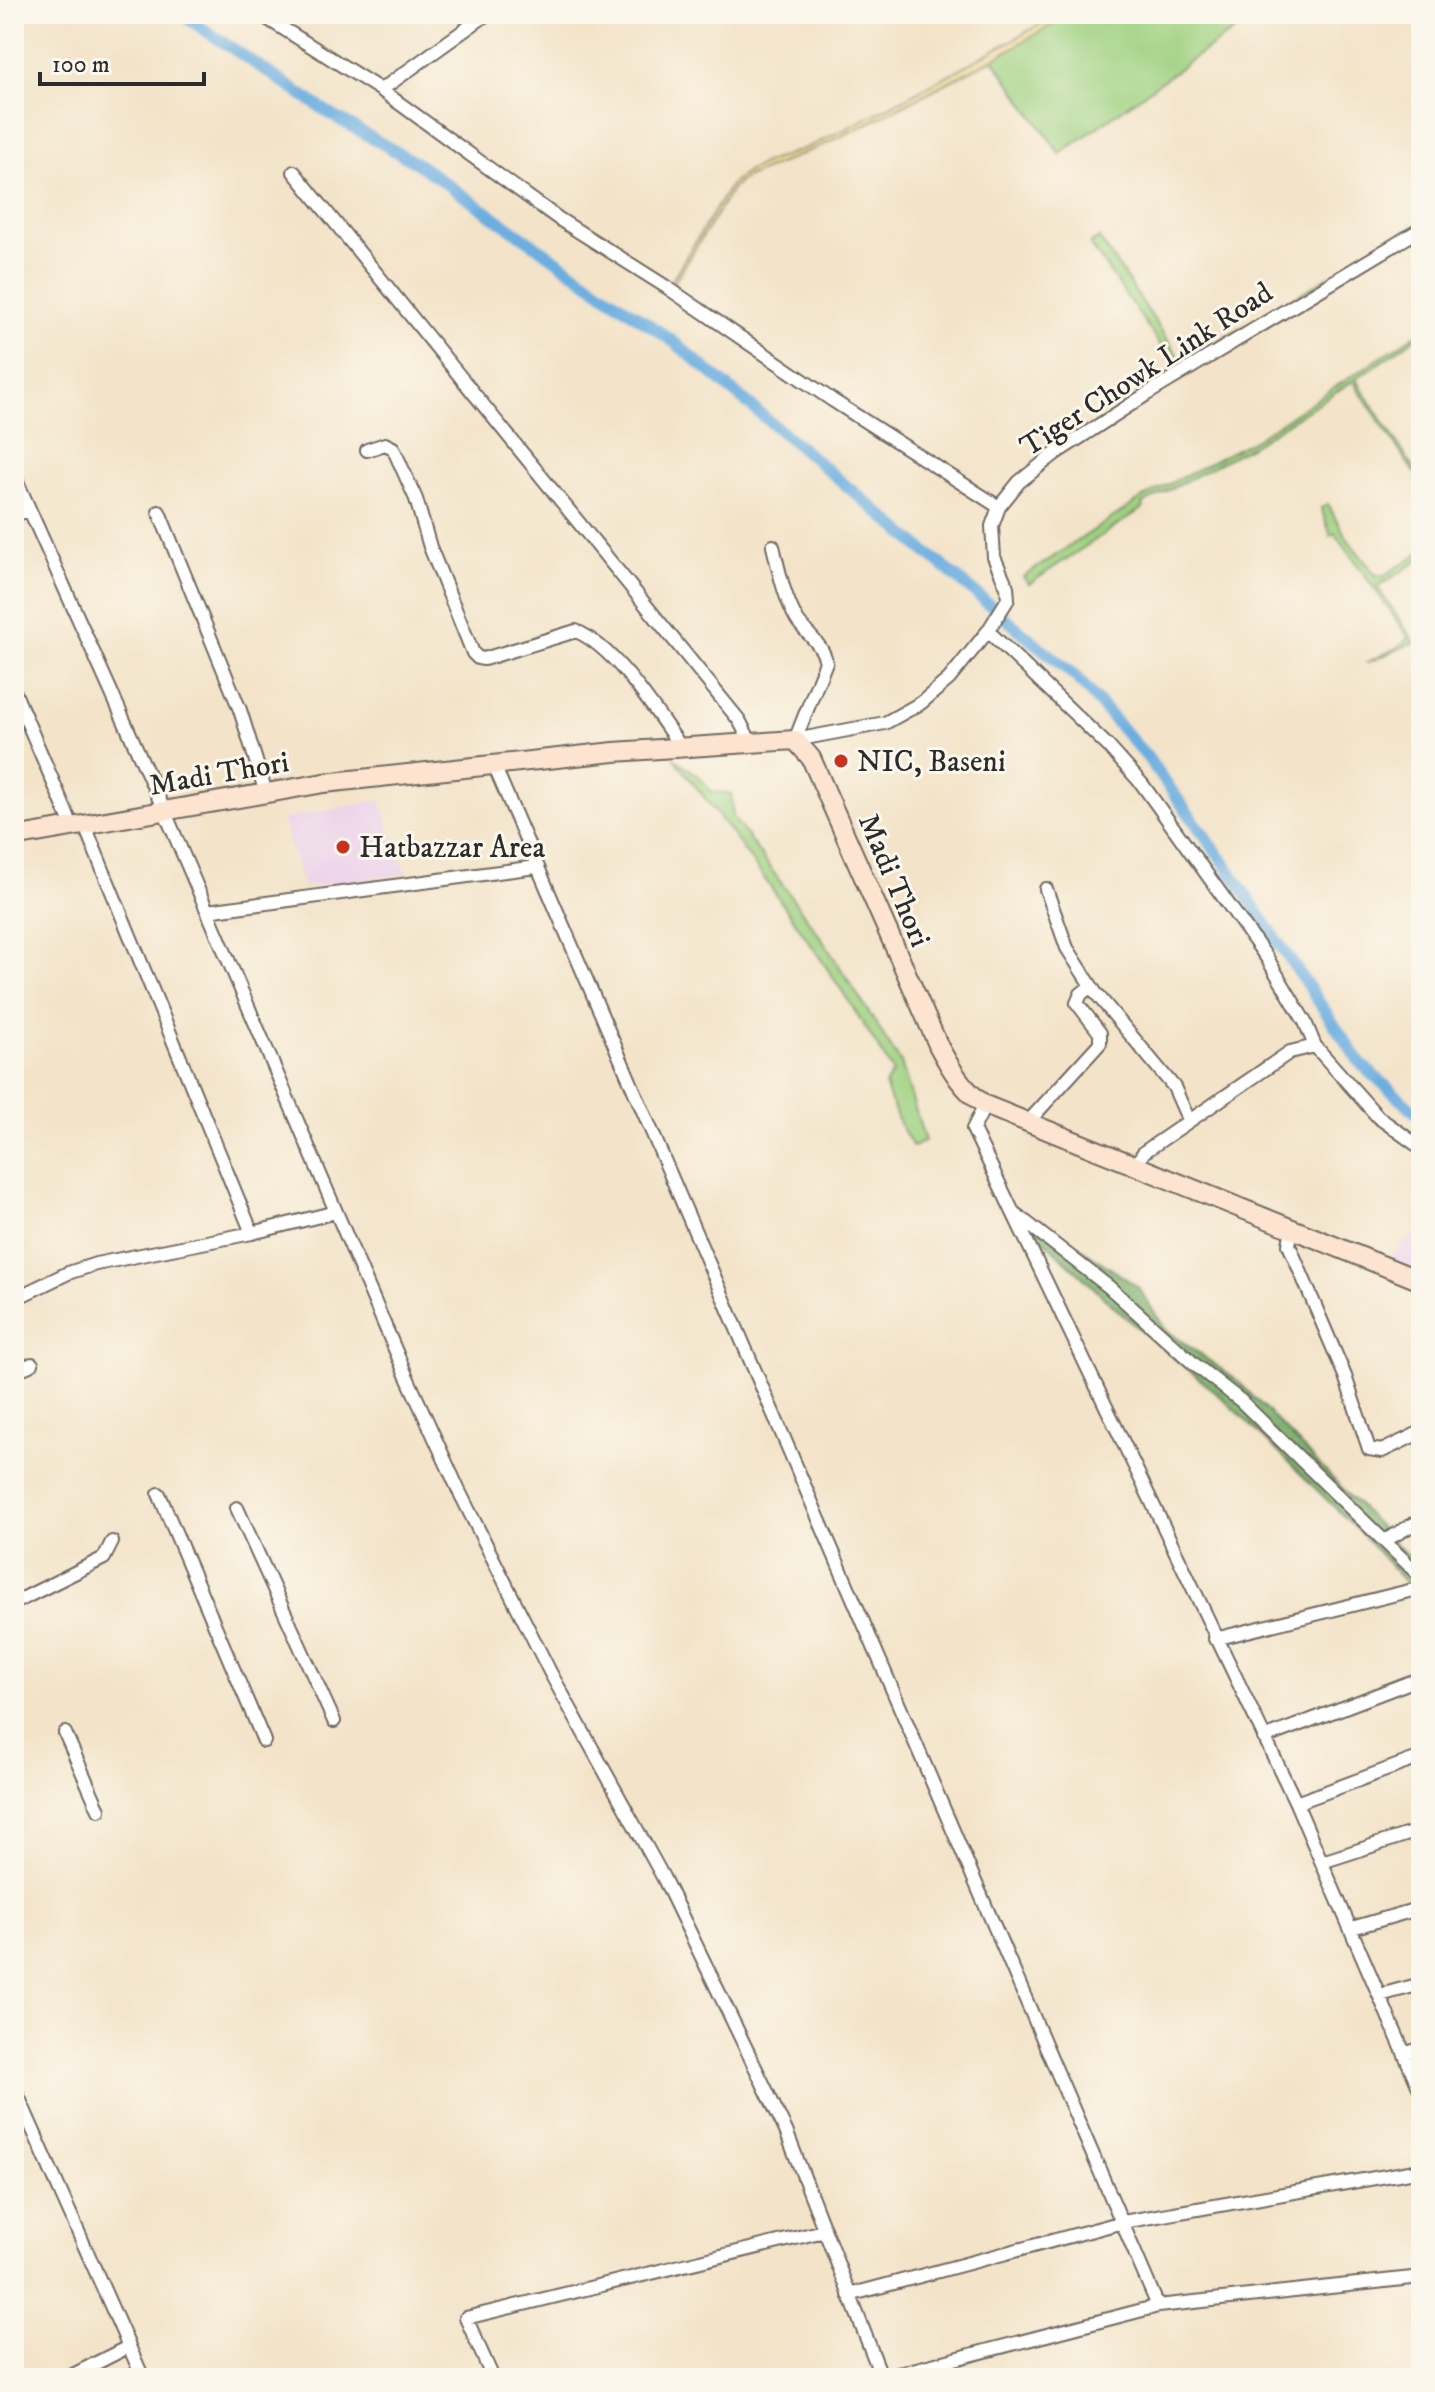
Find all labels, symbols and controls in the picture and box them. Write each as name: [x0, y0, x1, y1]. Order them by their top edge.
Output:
scale bar: [40, 36, 204, 86]
text: 100 m: [52, 50, 110, 80]
street label: Tiger Chowk Link Road: [1014, 275, 1280, 466]
street label: Madi Thori: [147, 744, 292, 805]
place label: NIC, Baseni: [857, 744, 1006, 781]
marker: NIC, Baseni: [832, 752, 850, 770]
street label: Madi Thori: [849, 808, 938, 953]
place label: Hatbazzar Area: [359, 830, 545, 867]
marker: Hatbazzar Area: [334, 838, 352, 856]

